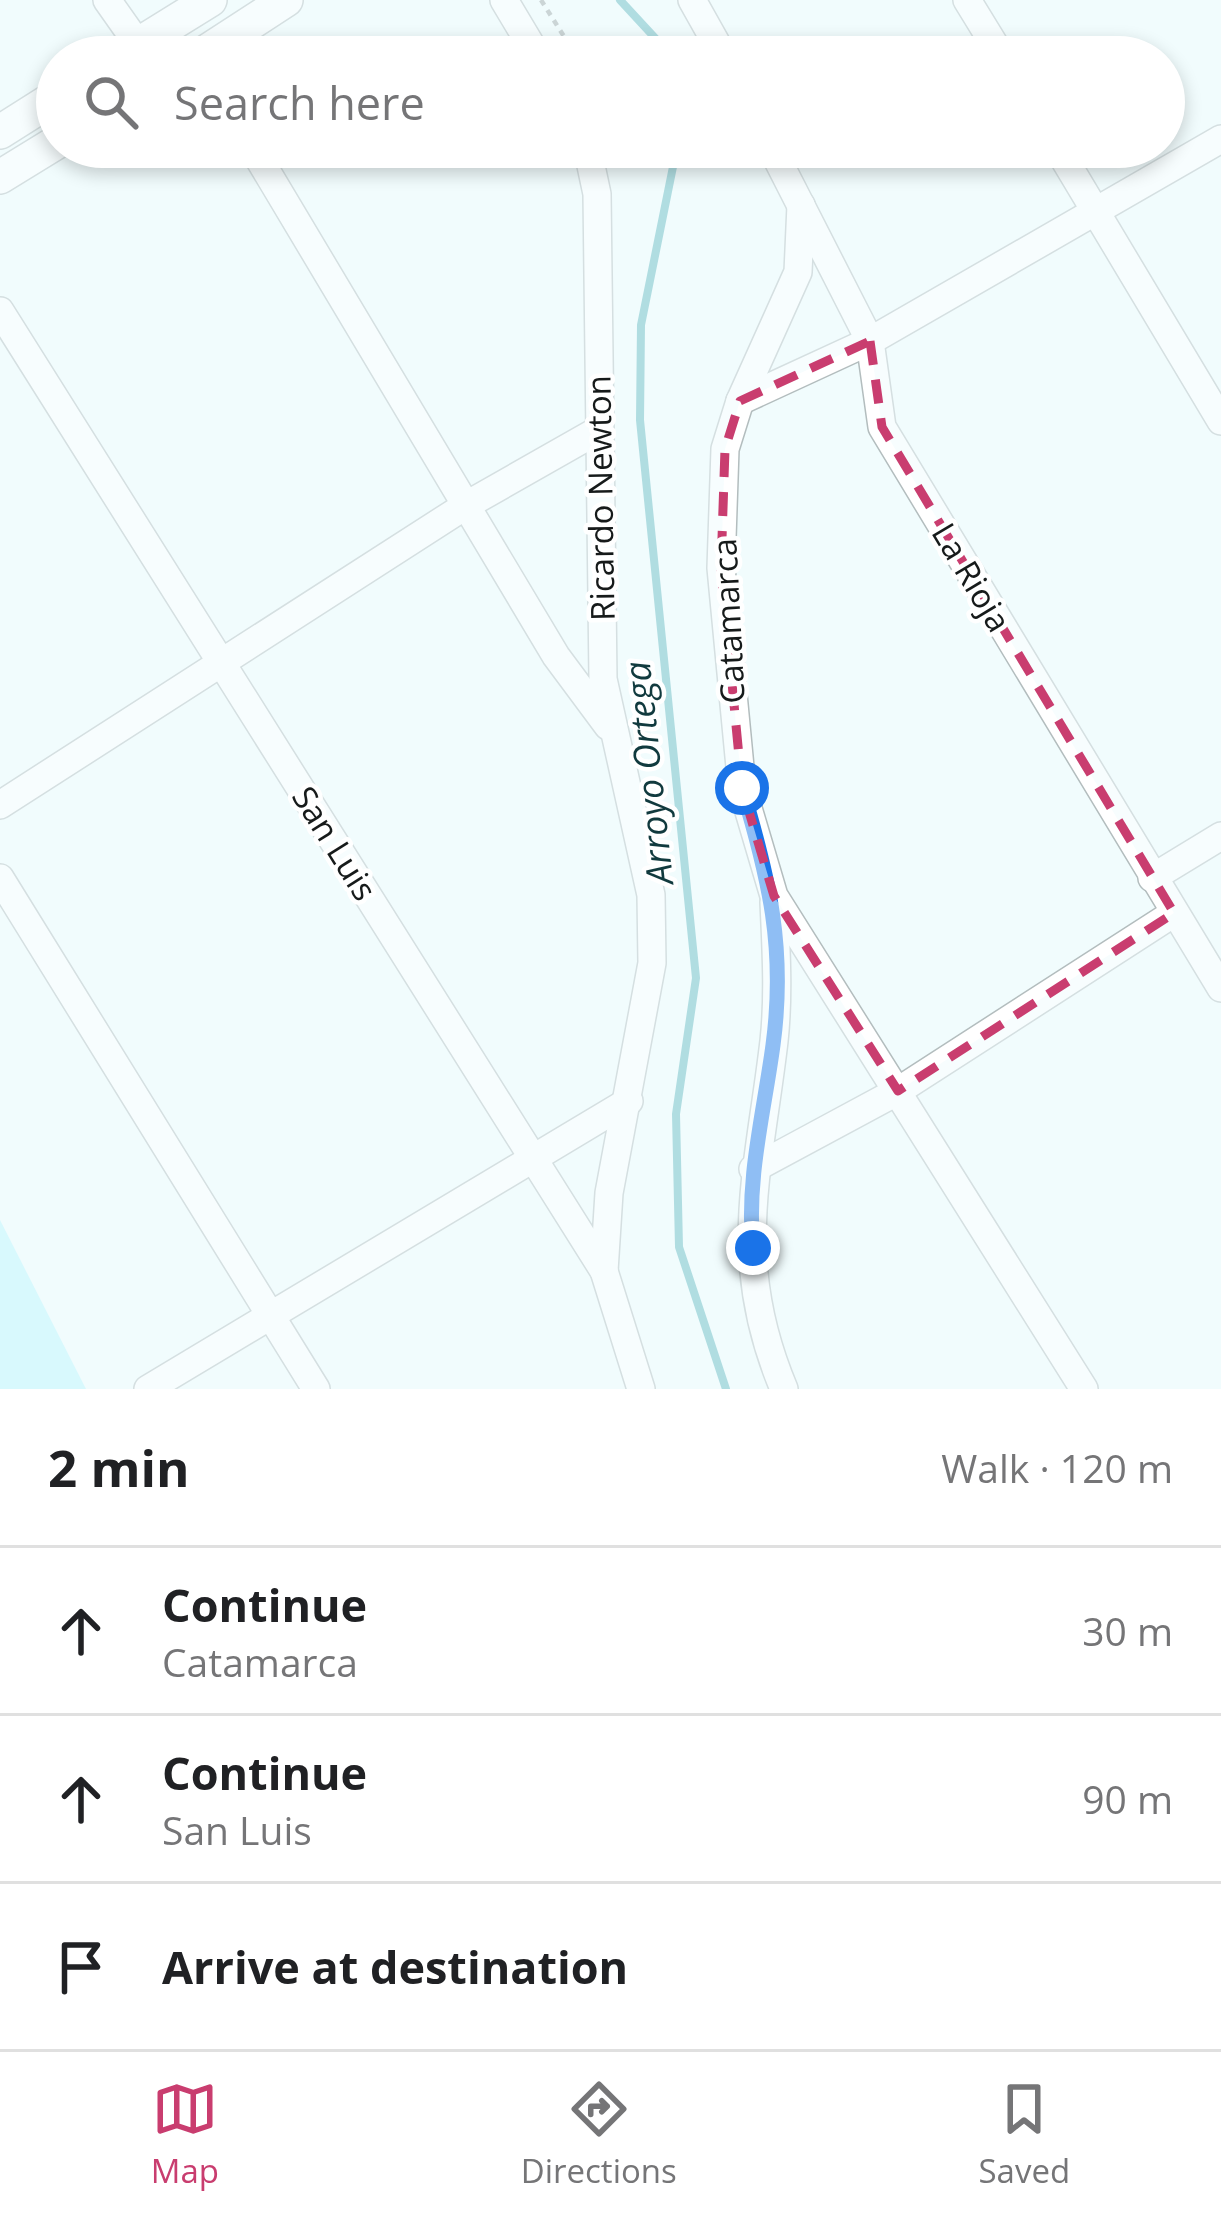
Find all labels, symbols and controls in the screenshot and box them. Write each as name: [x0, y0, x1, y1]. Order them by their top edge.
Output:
search box: [36, 36, 1185, 168]
icon: search: [78, 69, 144, 135]
text: Search here: [174, 72, 425, 133]
street label: Ricardo Newton: [575, 375, 625, 621]
street label: La Rioja: [922, 514, 1022, 640]
street label: Catamarca: [701, 537, 755, 705]
water label: Arroyo Ortega: [612, 659, 684, 890]
route start: [715, 761, 769, 815]
street label: San Luis: [282, 777, 388, 909]
route end: [726, 1221, 780, 1275]
text: 2 min: [48, 1432, 190, 1502]
text: Walk · 120 m: [941, 1441, 1173, 1494]
text: Continue: [162, 1574, 367, 1635]
icon: ahead: [48, 1598, 114, 1664]
text: 30 m: [1082, 1604, 1173, 1657]
text: Catamarca: [162, 1635, 358, 1688]
text: Continue: [162, 1742, 367, 1803]
icon: ahead: [48, 1766, 114, 1832]
text: 90 m: [1082, 1772, 1173, 1825]
text: San Luis: [162, 1803, 312, 1856]
icon: arrive: [48, 1934, 114, 2000]
text: Arrive at destination: [162, 1936, 628, 1997]
tab: Map: [151, 2076, 219, 2193]
tab: Directions: [521, 2076, 677, 2193]
tab: Saved: [978, 2076, 1070, 2193]

